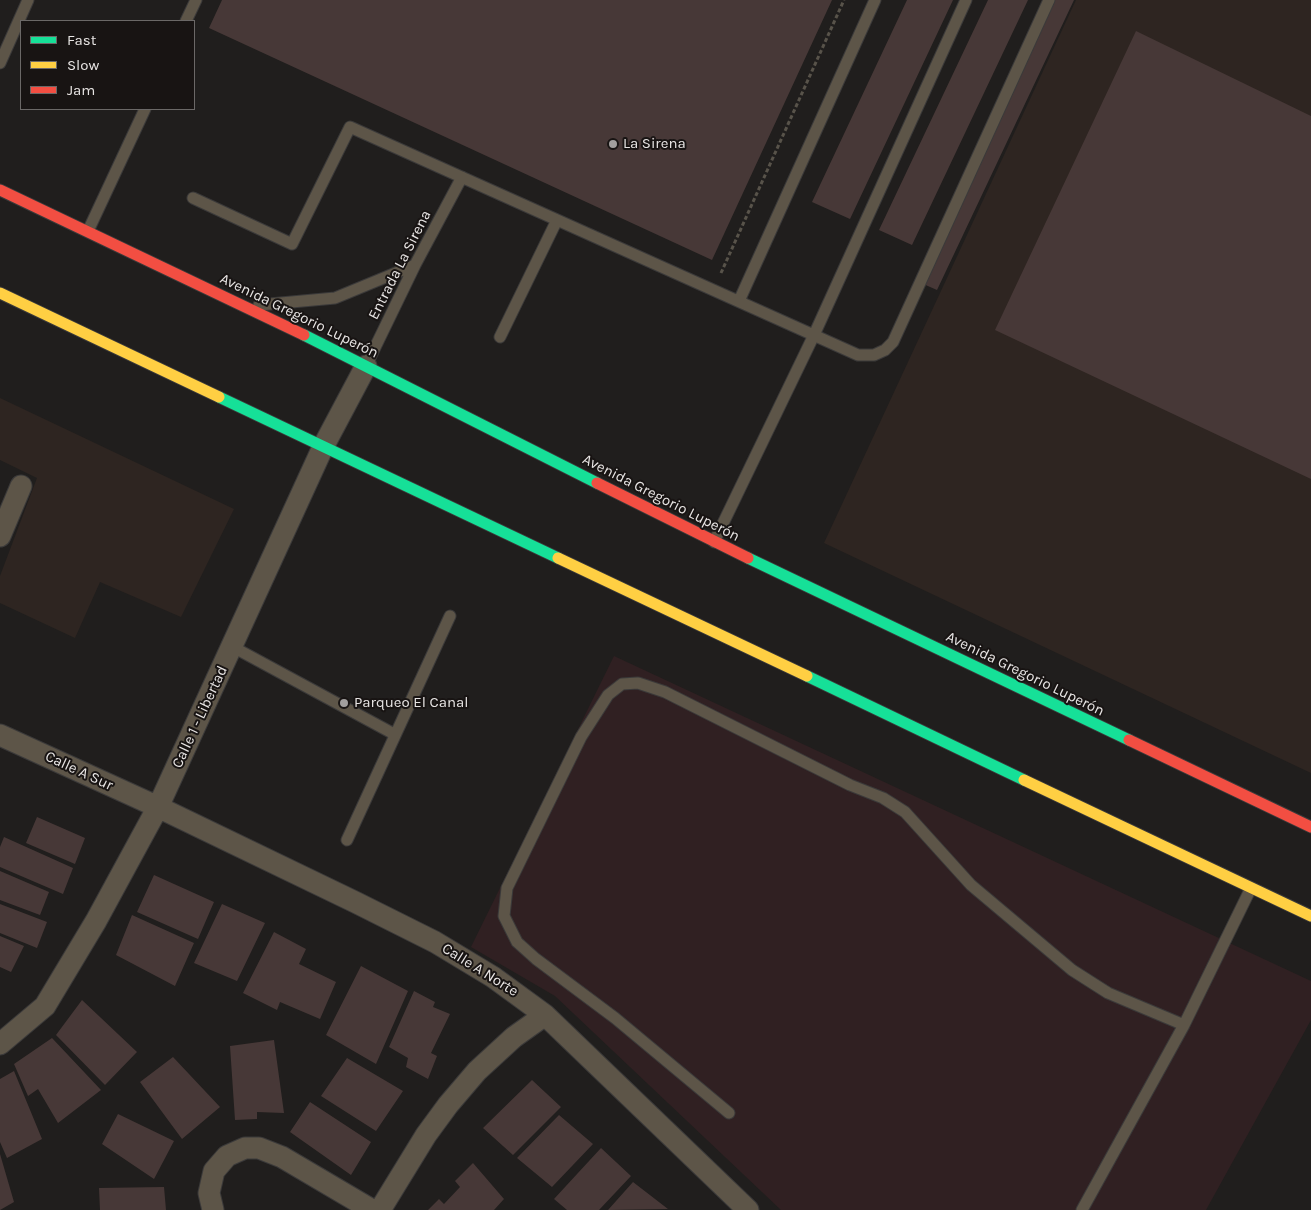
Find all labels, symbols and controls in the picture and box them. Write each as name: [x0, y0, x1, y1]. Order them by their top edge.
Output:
legend: [20, 20, 195, 110]
text: Fast: [67, 31, 96, 49]
text: Slow: [67, 56, 99, 74]
text: Jam: [67, 81, 95, 99]
place label: La Sirena: [623, 135, 686, 153]
marker: La Sirena: [607, 138, 619, 150]
street label: Entrada La Sirena: [365, 207, 435, 323]
street label: Avenida Gregorio Luperón: [217, 270, 381, 362]
street label: Avenida Gregorio Luperón: [579, 450, 743, 546]
street label: Avenida Gregorio Luperón: [943, 628, 1107, 720]
street label: Calle 1 - Libertad: [168, 663, 232, 771]
place label: Parqueo El Canal: [354, 694, 468, 712]
marker: Parqueo El Canal: [338, 697, 350, 709]
street label: Calle A Sur: [42, 747, 116, 795]
street label: Calle A Norte: [439, 939, 521, 1001]

